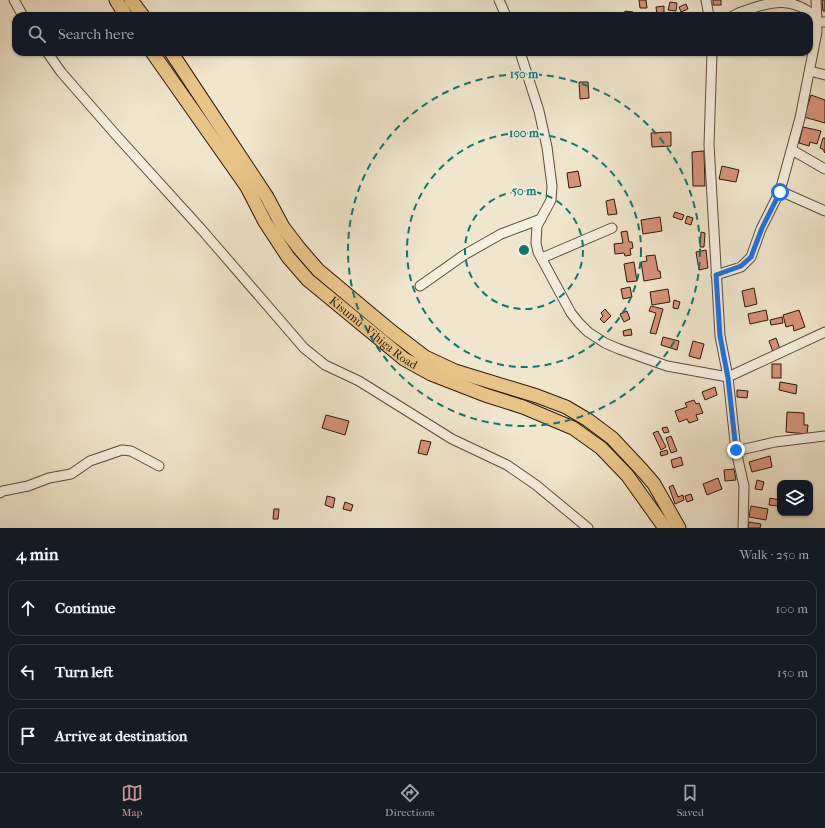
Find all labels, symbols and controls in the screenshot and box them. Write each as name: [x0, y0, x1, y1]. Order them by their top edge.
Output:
search box: [12, 12, 813, 56]
icon: search: [26, 23, 48, 45]
text: Search here: [58, 25, 134, 43]
text: 150 m: [510, 67, 539, 81]
text: 100 m: [509, 126, 540, 140]
route start: [771, 183, 789, 201]
text: 50 m: [512, 184, 537, 198]
centre of rings: [517, 243, 531, 257]
street label: Kisumu -Vihiga Road: [327, 294, 420, 372]
route end: [727, 441, 745, 459]
map controls: [777, 480, 813, 516]
button: layers: [777, 480, 813, 516]
text: 4 min: [16, 544, 59, 564]
text: Walk · 250 m: [740, 547, 809, 562]
icon: ahead: [17, 597, 39, 619]
text: Continue: [55, 599, 115, 617]
text: 100 m: [775, 601, 808, 616]
icon: left: [17, 661, 39, 683]
text: Turn left: [55, 663, 113, 681]
text: 150 m: [777, 665, 808, 680]
icon: arrive: [17, 725, 39, 747]
text: Arrive at destination: [55, 727, 187, 745]
tab: Map: [121, 782, 143, 819]
tab: Directions: [385, 782, 435, 819]
tab: Saved: [677, 782, 704, 819]

